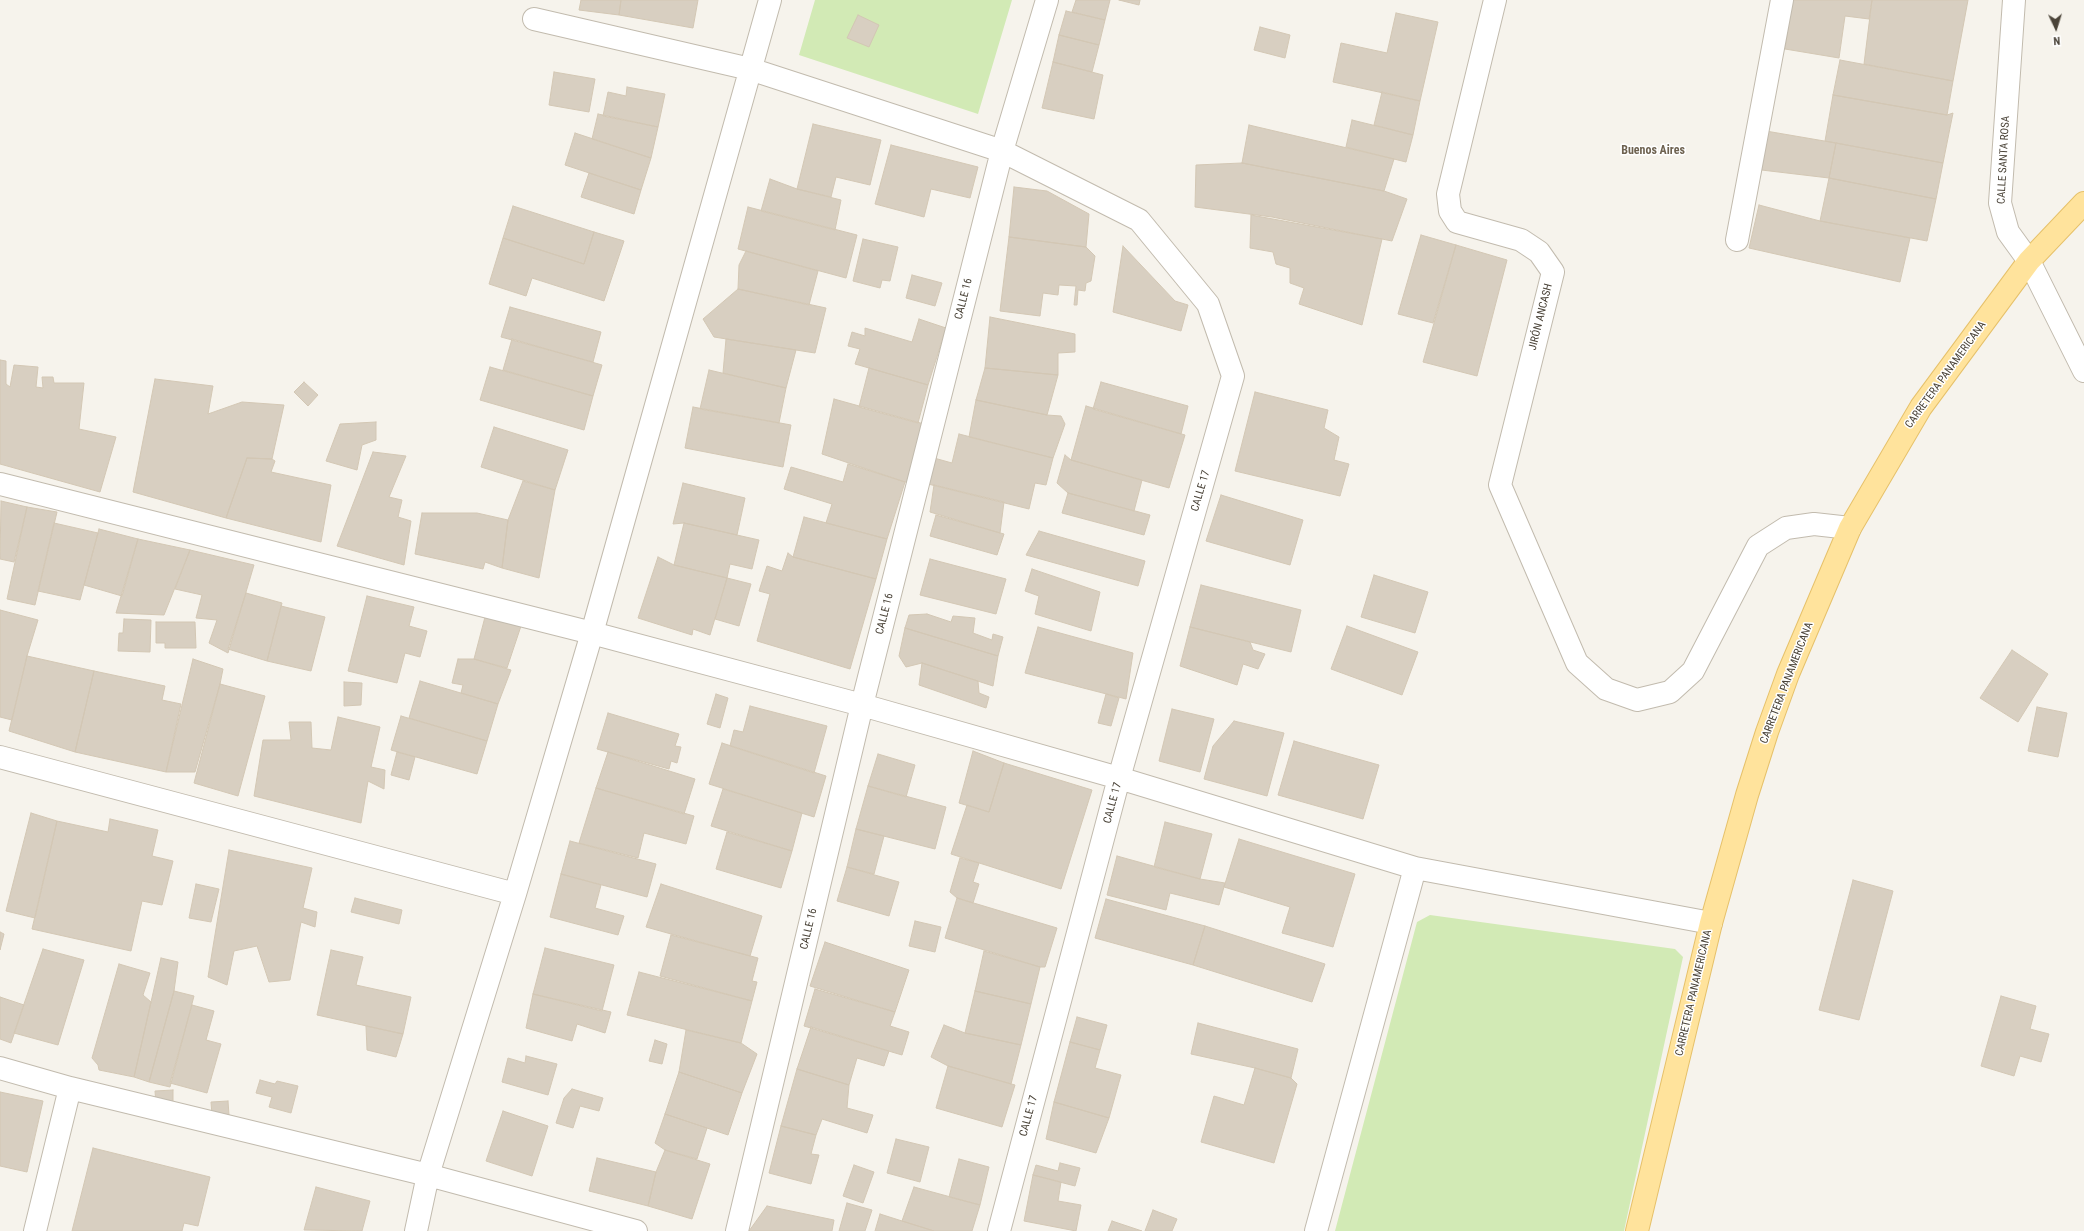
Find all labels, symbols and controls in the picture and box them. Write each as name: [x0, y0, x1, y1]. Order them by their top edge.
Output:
north arrow: [2036, 8, 2076, 48]
text: N: [2053, 34, 2061, 47]
street label: CALLE SANTA ROSA: [1995, 116, 2013, 204]
district label: Buenos Aires: [1621, 144, 1685, 158]
street label: CALLE 16: [953, 277, 975, 321]
street label: JIRÓN ANCASH: [1526, 282, 1556, 352]
street label: CARRETERA PANAMERICANA: [1903, 319, 1989, 431]
street label: CALLE 17: [1189, 469, 1213, 513]
street label: CALLE 16: [874, 592, 896, 636]
street label: CARRETERA PANAMERICANA: [1758, 620, 1816, 746]
street label: CALLE 17: [1101, 781, 1125, 825]
street label: CALLE 16: [798, 907, 820, 951]
street label: CARRETERA PANAMERICANA: [1673, 929, 1715, 1057]
street label: CALLE 17: [1017, 1094, 1041, 1138]

